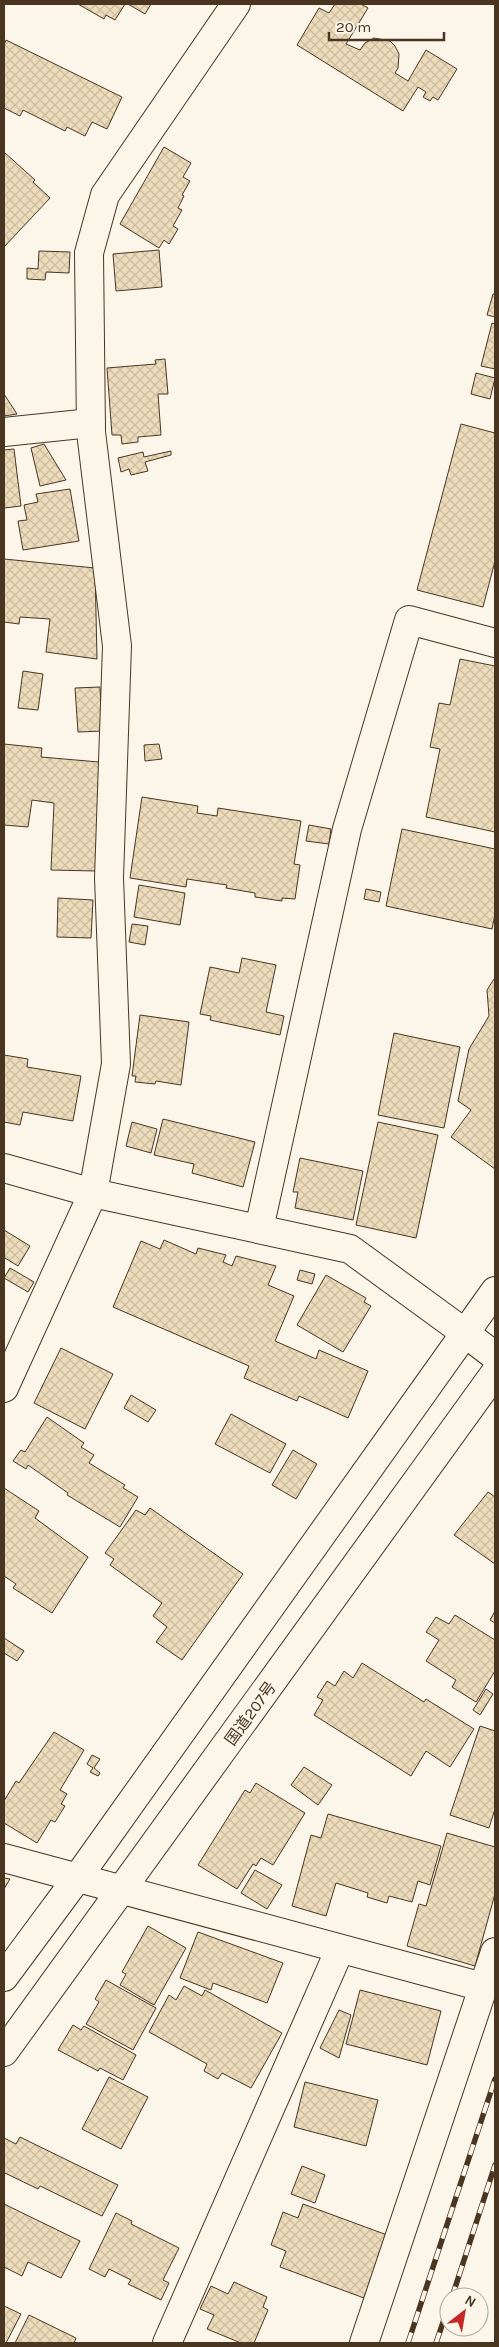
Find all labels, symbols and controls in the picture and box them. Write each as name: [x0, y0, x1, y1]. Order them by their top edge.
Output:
scale bar: [329, 10, 444, 42]
text: 20 m: [336, 18, 371, 36]
street label: 国道207号: [221, 1678, 280, 1749]
north arrow: [439, 2287, 489, 2337]
text: N: [462, 2291, 479, 2311]

